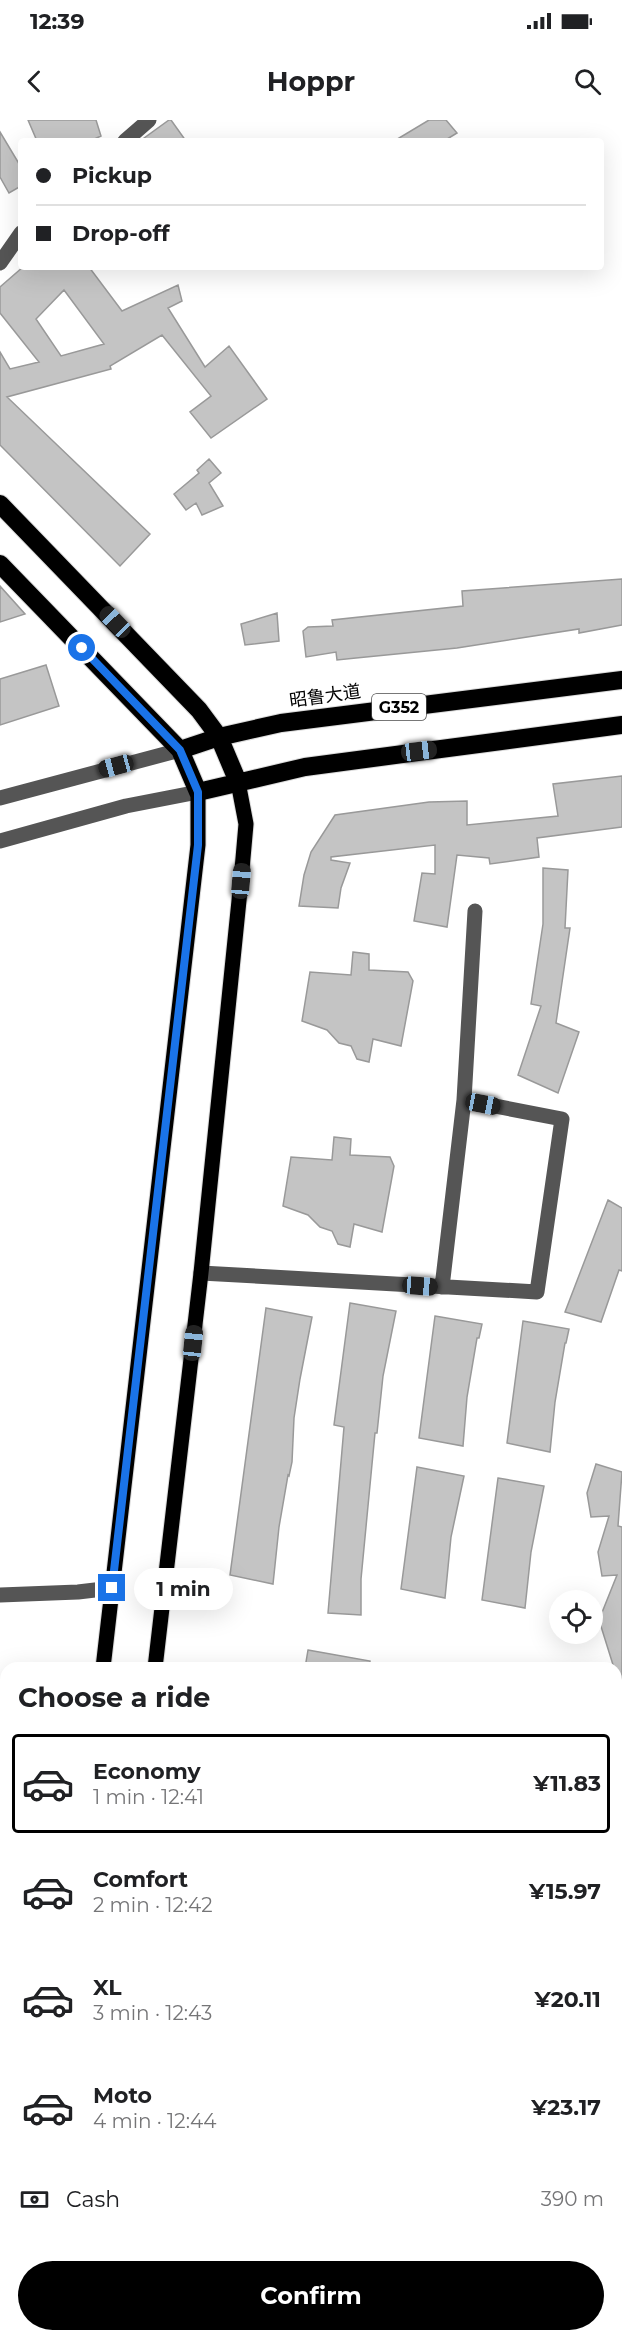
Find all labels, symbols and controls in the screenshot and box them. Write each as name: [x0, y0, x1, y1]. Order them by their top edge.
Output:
text: 12:39: [30, 8, 84, 35]
icon: back: [18, 65, 51, 98]
text: Hoppr: [267, 65, 355, 98]
icon: search: [571, 65, 604, 98]
text: Pickup: [72, 162, 152, 189]
text: Drop-off: [72, 220, 170, 247]
car: [96, 603, 134, 641]
route start: [68, 634, 95, 661]
street label: 昭鲁大道: [288, 680, 362, 712]
road number: G352: [372, 694, 426, 720]
car: [400, 740, 438, 762]
car: [96, 753, 136, 779]
car: [230, 862, 252, 900]
car: [464, 1092, 502, 1116]
car: [401, 1276, 439, 1296]
car: [182, 1324, 204, 1362]
callout: 1 min: [133, 1567, 232, 1609]
route end: [98, 1574, 125, 1601]
text: 1 min: [156, 1577, 211, 1601]
map controls: [549, 1590, 603, 1644]
button: locate: [549, 1590, 603, 1644]
text: Choose a ride: [18, 1681, 210, 1714]
icon: car: [21, 1757, 75, 1811]
text: Economy: [93, 1758, 201, 1785]
text: ¥11.83: [533, 1770, 601, 1797]
text: 1 min · 12:41: [93, 1785, 204, 1809]
icon: car: [21, 1865, 75, 1919]
text: Comfort: [93, 1866, 188, 1893]
text: ¥15.97: [529, 1878, 601, 1905]
text: 2 min · 12:42: [93, 1893, 213, 1917]
icon: car: [21, 1973, 75, 2027]
text: XL: [93, 1974, 122, 2001]
text: ¥20.11: [535, 1986, 601, 2013]
text: 3 min · 12:43: [93, 2001, 212, 2025]
icon: car: [21, 2081, 75, 2135]
text: Moto: [93, 2082, 152, 2109]
text: ¥23.17: [531, 2094, 601, 2121]
text: 4 min · 12:44: [93, 2109, 216, 2133]
icon: cash: [18, 2183, 51, 2216]
text: Cash: [66, 2186, 120, 2213]
text: 390 m: [541, 2187, 604, 2211]
button: Confirm: [18, 2261, 604, 2330]

